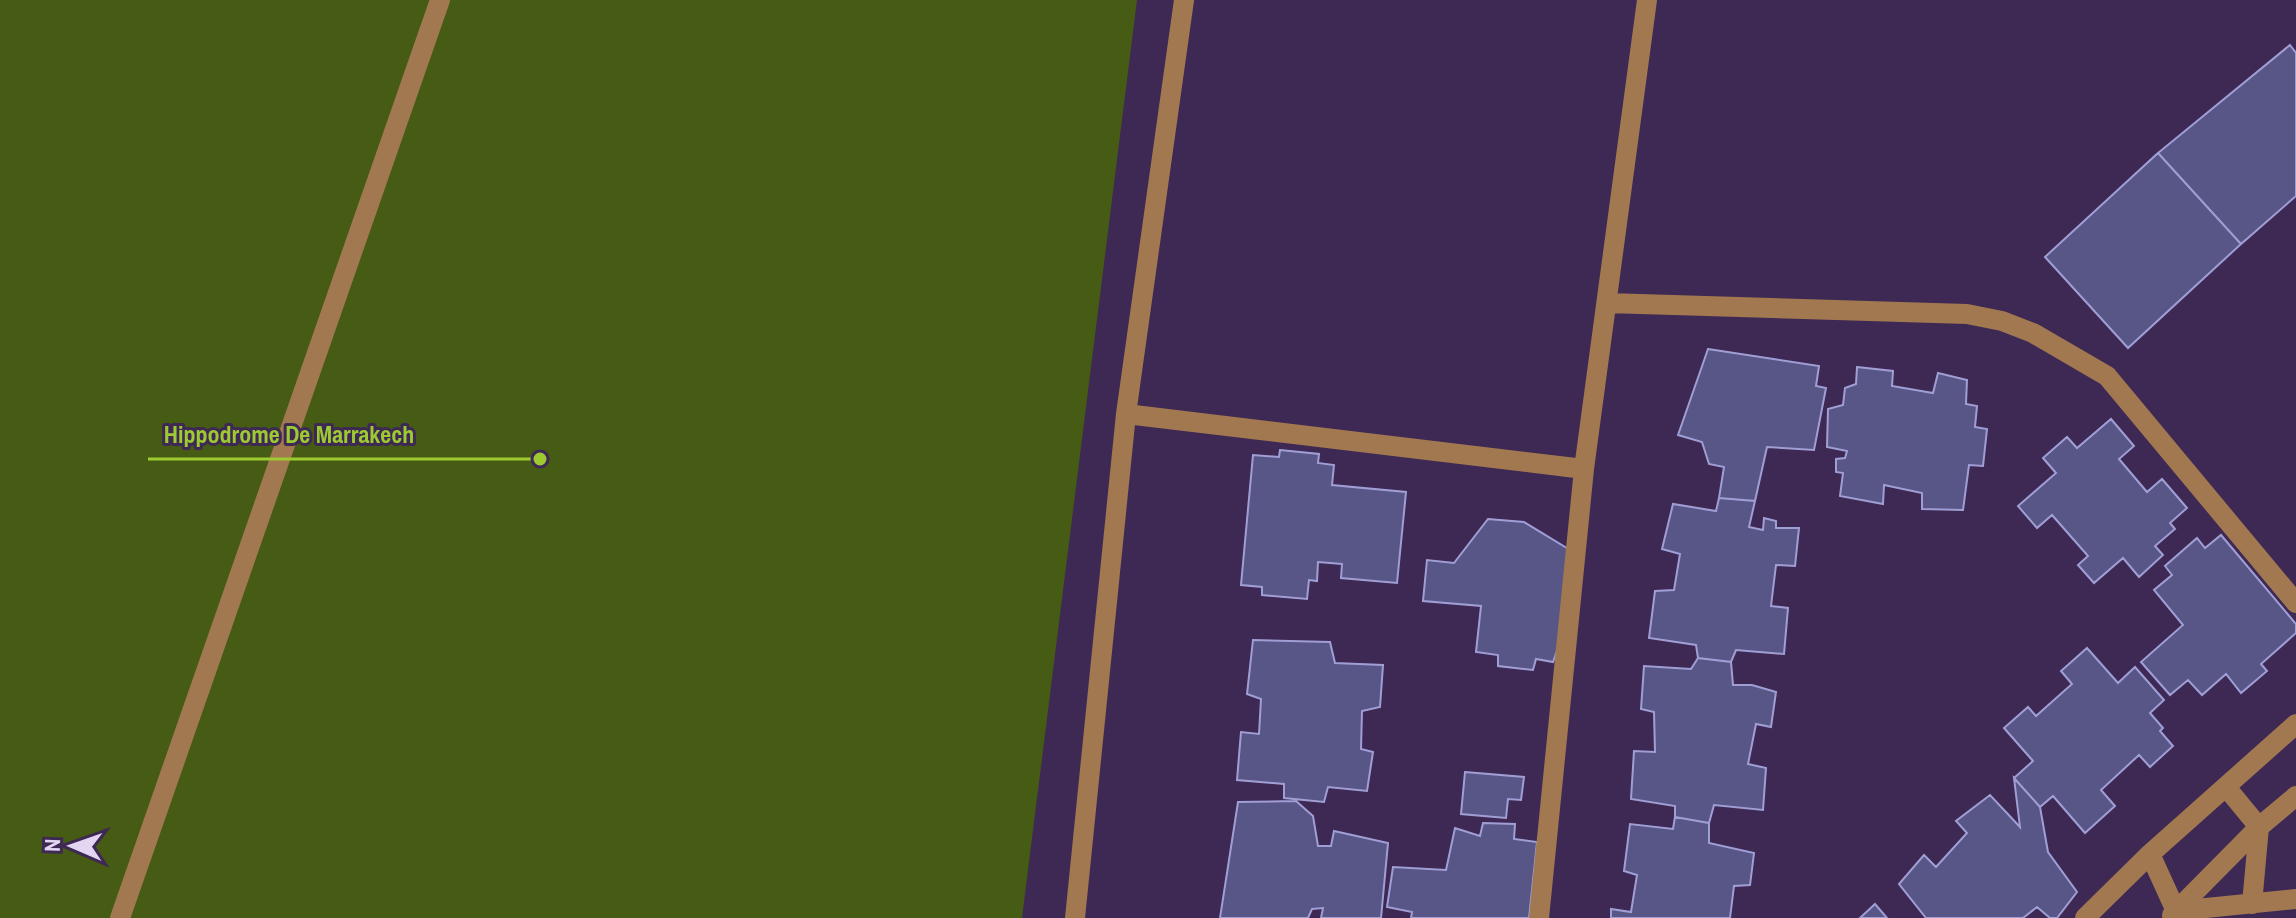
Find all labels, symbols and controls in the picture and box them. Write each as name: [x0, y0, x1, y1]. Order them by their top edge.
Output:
callout: Hippodrome De Marrakech: [148, 411, 431, 459]
text: Hippodrome De Marrakech: [164, 418, 414, 450]
north arrow: [32, 806, 112, 886]
text: N: [37, 838, 67, 852]

